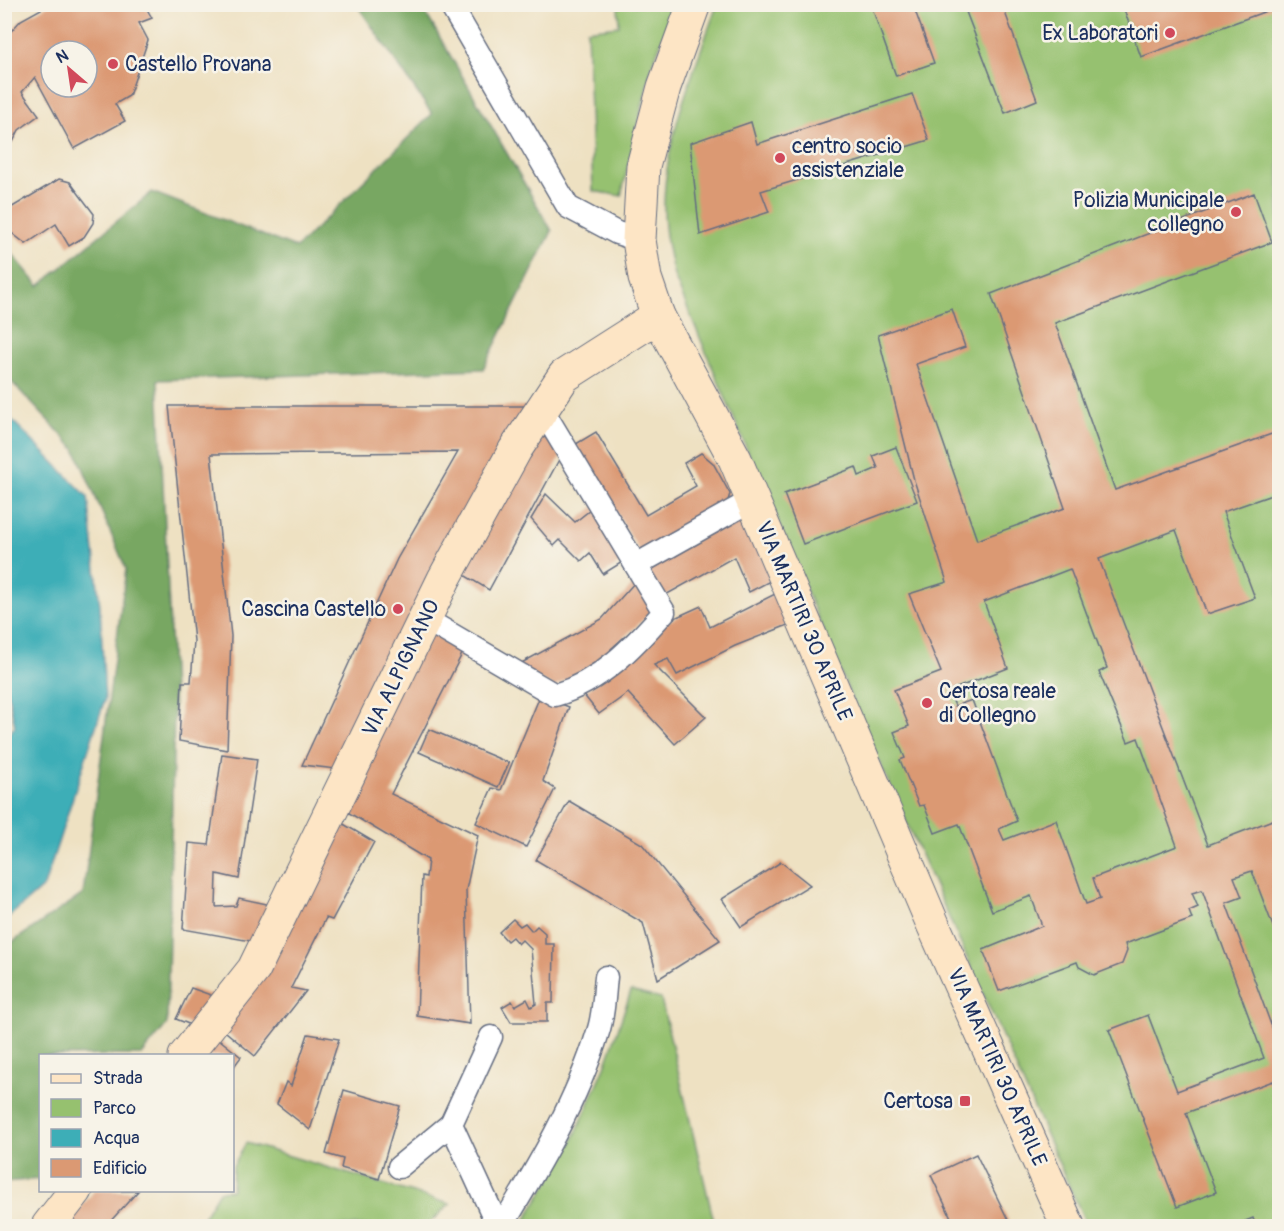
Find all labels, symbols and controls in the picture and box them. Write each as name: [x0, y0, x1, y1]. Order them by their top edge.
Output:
place label: Ex Laboratori: [1042, 20, 1158, 47]
marker: Ex Laboratori: [1163, 26, 1177, 40]
north arrow: [39, 39, 99, 99]
text: N: [53, 45, 72, 68]
place label: Castello Provana: [125, 51, 272, 78]
marker: Castello Provana: [106, 57, 120, 71]
place label: centro socio assistenziale: [792, 133, 904, 184]
marker: centro socio assistenziale: [773, 151, 787, 165]
place label: Polizia Municipale collegno: [1073, 187, 1225, 238]
marker: Polizia Municipale collegno: [1229, 205, 1243, 219]
street label: VIA MARTIRI 30 APRILE: [750, 517, 858, 725]
street label: VIA ALPIGNANO: [356, 595, 446, 741]
place label: Cascina Castello: [241, 596, 386, 623]
marker: Cascina Castello: [391, 602, 405, 616]
place label: Certosa reale di Collegno: [939, 678, 1056, 729]
marker: Certosa reale di Collegno: [920, 696, 934, 710]
street label: VIA MARTIRI 30 APRILE: [941, 964, 1053, 1171]
legend: [39, 1054, 234, 1192]
text: Strada: [93, 1067, 143, 1090]
place label: Certosa: [883, 1088, 953, 1115]
marker: Certosa: [958, 1094, 972, 1108]
text: Parco: [93, 1097, 136, 1120]
text: Acqua: [93, 1127, 140, 1150]
text: Edificio: [93, 1157, 147, 1180]

